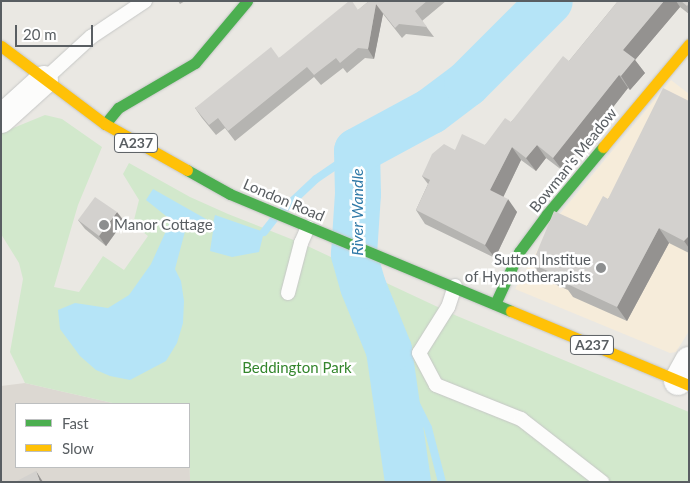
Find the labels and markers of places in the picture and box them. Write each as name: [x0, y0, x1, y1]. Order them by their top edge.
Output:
place label: Manor Cottage: [114, 216, 213, 234]
marker: Manor Cottage: [98, 219, 110, 231]
place label: Sutton Institue of Hypnotherapists: [465, 250, 591, 285]
marker: Sutton Institue of Hypnotherapists: [595, 262, 607, 274]

